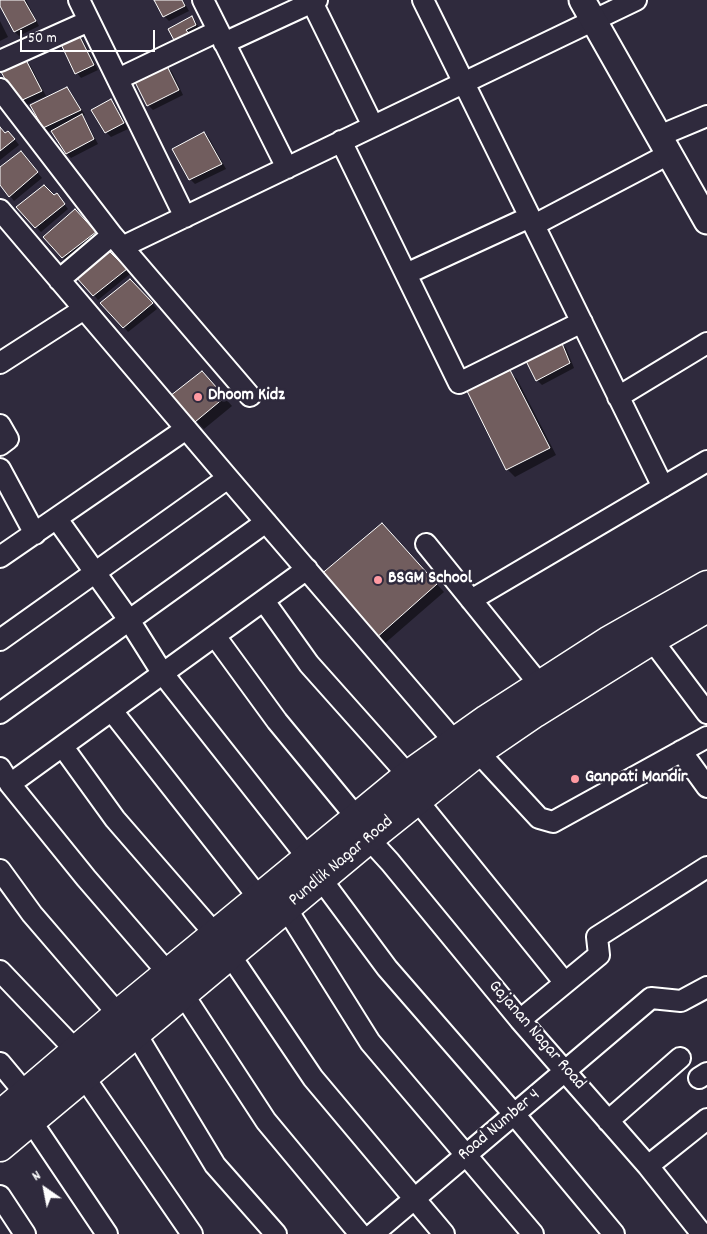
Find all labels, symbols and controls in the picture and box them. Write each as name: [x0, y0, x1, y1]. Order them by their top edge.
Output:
scale bar: [22, 20, 158, 52]
text: 50 m: [28, 28, 57, 50]
place label: Dhoom Kidz: [208, 386, 285, 408]
marker: Dhoom Kidz: [192, 391, 204, 403]
place label: BSGM School: [388, 569, 472, 591]
marker: BSGM School: [372, 574, 384, 586]
place label: Ganpati Mandir: [585, 768, 687, 790]
marker: Ganpati Mandir: [569, 773, 581, 785]
street label: Pundlik Nagar Road: [285, 812, 399, 912]
street label: Gajanan Nagar Road: [483, 977, 589, 1095]
street label: Road Number 4: [454, 1085, 546, 1167]
north arrow: [20, 1164, 70, 1214]
text: N: [28, 1166, 45, 1187]

